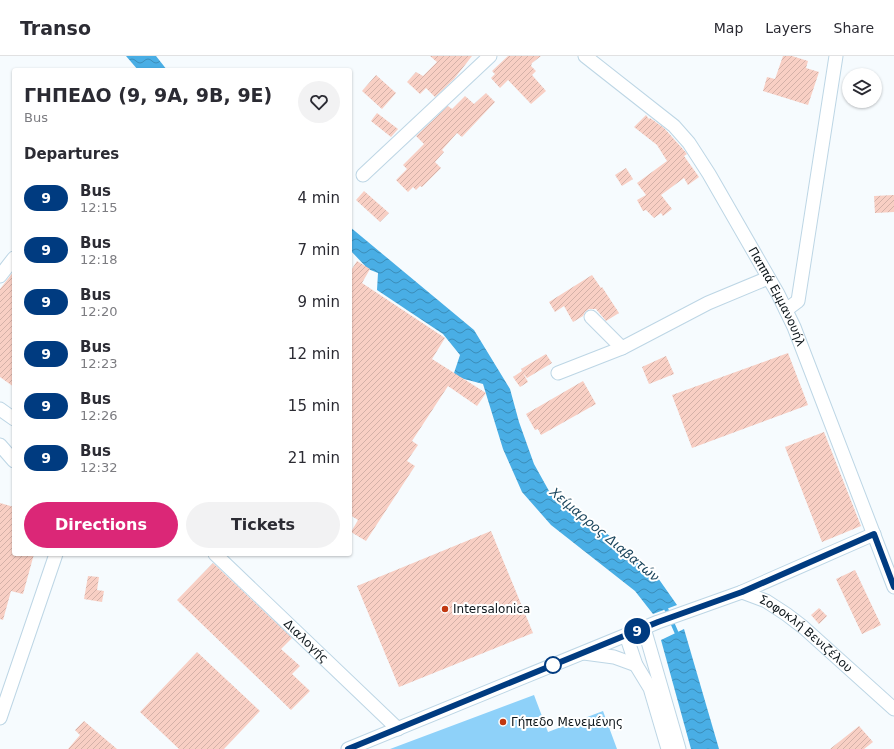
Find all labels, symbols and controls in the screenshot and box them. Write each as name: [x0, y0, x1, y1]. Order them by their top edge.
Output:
text: Transo: [20, 17, 91, 39]
text: Map: [714, 20, 743, 36]
text: Layers: [765, 20, 812, 36]
text: Share: [834, 20, 874, 36]
map controls: [842, 68, 882, 108]
button: layers: [842, 68, 882, 108]
button: heart: [298, 81, 340, 123]
text: ΓΗΠΕΔΟ (9, 9Α, 9Β, 9Ε): [24, 84, 272, 106]
text: Bus: [24, 110, 48, 125]
text: Departures: [24, 145, 119, 163]
text: Bus: [80, 182, 111, 200]
text: 4 min: [297, 189, 340, 207]
text: 9: [41, 190, 51, 206]
text: 12:15: [80, 200, 117, 215]
text: Bus: [80, 234, 111, 252]
text: 7 min: [297, 241, 340, 259]
text: 9: [41, 242, 51, 258]
street label: Παππά Εμμανουήλ: [745, 245, 808, 348]
text: 12:18: [80, 252, 117, 267]
text: Bus: [80, 286, 111, 304]
text: 9 min: [297, 293, 340, 311]
text: 9: [41, 294, 51, 310]
text: 12:20: [80, 304, 117, 319]
text: Bus: [80, 338, 111, 356]
text: 12 min: [288, 345, 340, 363]
text: 9: [41, 346, 51, 362]
text: 12:23: [80, 356, 117, 371]
text: Bus: [80, 390, 111, 408]
text: 15 min: [288, 397, 340, 415]
text: 9: [41, 398, 51, 414]
text: 12:26: [80, 408, 117, 423]
text: Bus: [80, 442, 111, 460]
text: 21 min: [288, 449, 340, 467]
text: 9: [41, 450, 51, 466]
text: 12:32: [80, 460, 117, 475]
water label: Χείμαρρος Διαβατών: [546, 484, 662, 585]
button: Directions: [24, 502, 178, 548]
button: Tickets: [186, 502, 340, 548]
street label: Σοφοκλή Βενιζέλου: [757, 592, 855, 675]
place label: Intersalonica: [453, 602, 530, 616]
marker: Intersalonica: [440, 604, 450, 614]
street label: Διαλογής: [281, 617, 331, 666]
line badge: 9: [624, 618, 650, 644]
text: 9: [632, 623, 642, 639]
unlabelled marker: [544, 656, 562, 674]
place label: Γήπεδο Μενεμένης: [511, 715, 623, 729]
marker: Γήπεδο Μενεμένης: [498, 717, 508, 727]

